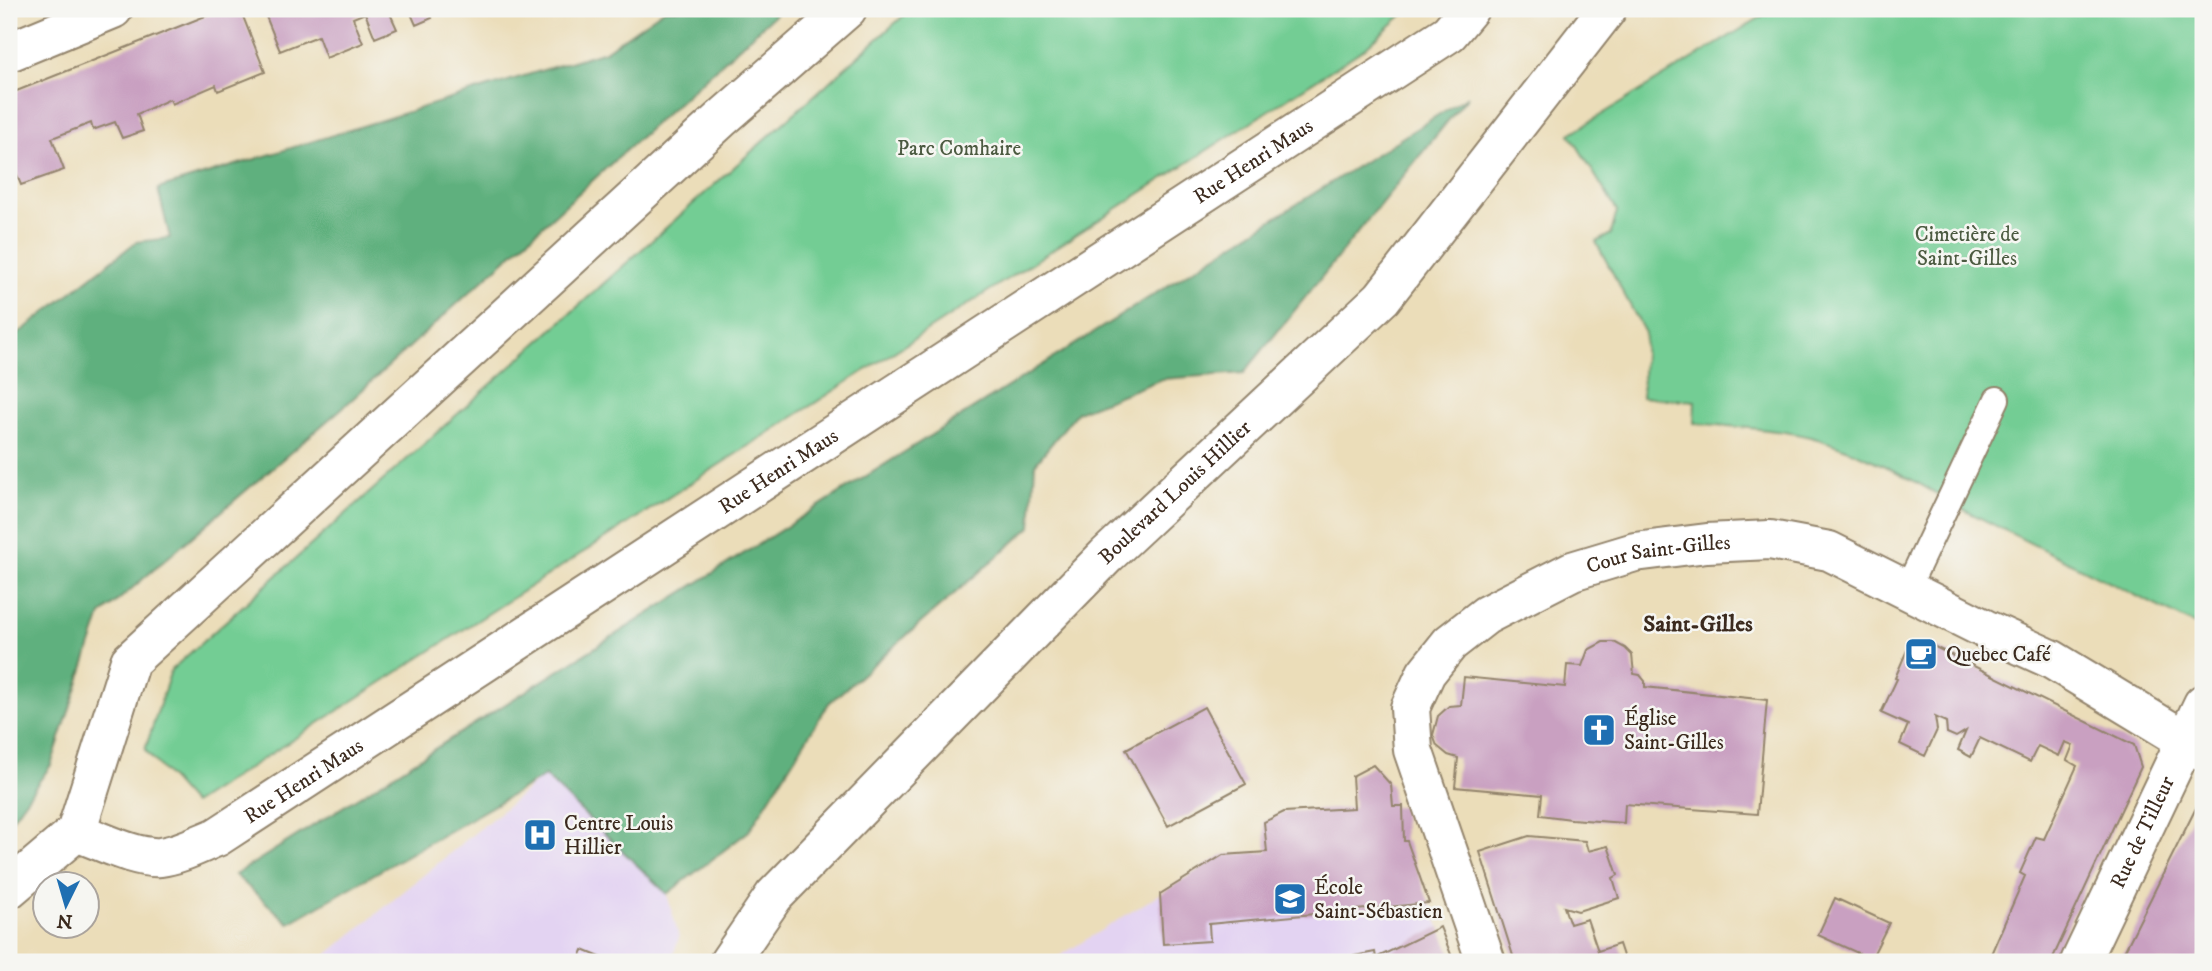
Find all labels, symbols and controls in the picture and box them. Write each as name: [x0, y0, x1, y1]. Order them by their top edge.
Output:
street label: Rue Henri Maus: [1189, 113, 1318, 210]
park label: Parc Comhaire: [897, 136, 1021, 162]
park label: Cimetière de Saint-Gilles: [1915, 222, 2020, 272]
street label: Boulevard Louis Hillier: [1093, 415, 1257, 570]
street label: Rue Henri Maus: [714, 423, 843, 520]
street label: Cour Saint-Gilles: [1583, 530, 1731, 580]
district label: Saint-Gilles: [1643, 610, 1753, 639]
cafe icon: Quebec Café: [1902, 635, 1940, 673]
place label: Quebec Café: [1946, 642, 2051, 668]
place label: Église Saint-Gilles: [1624, 705, 1724, 756]
church icon: Église Saint-Gilles: [1580, 711, 1618, 749]
street label: Rue Henri Maus: [239, 733, 369, 830]
street label: Rue de Tilleur: [2105, 772, 2181, 893]
place label: Centre Louis Hillier: [564, 811, 673, 861]
hospital icon: Centre Louis Hillier: [521, 816, 559, 854]
north arrow: [32, 870, 102, 940]
place label: École Saint-Sébastien: [1314, 874, 1443, 925]
school or university icon: École Saint-Sébastien: [1271, 880, 1309, 918]
text: N: [55, 908, 73, 933]

